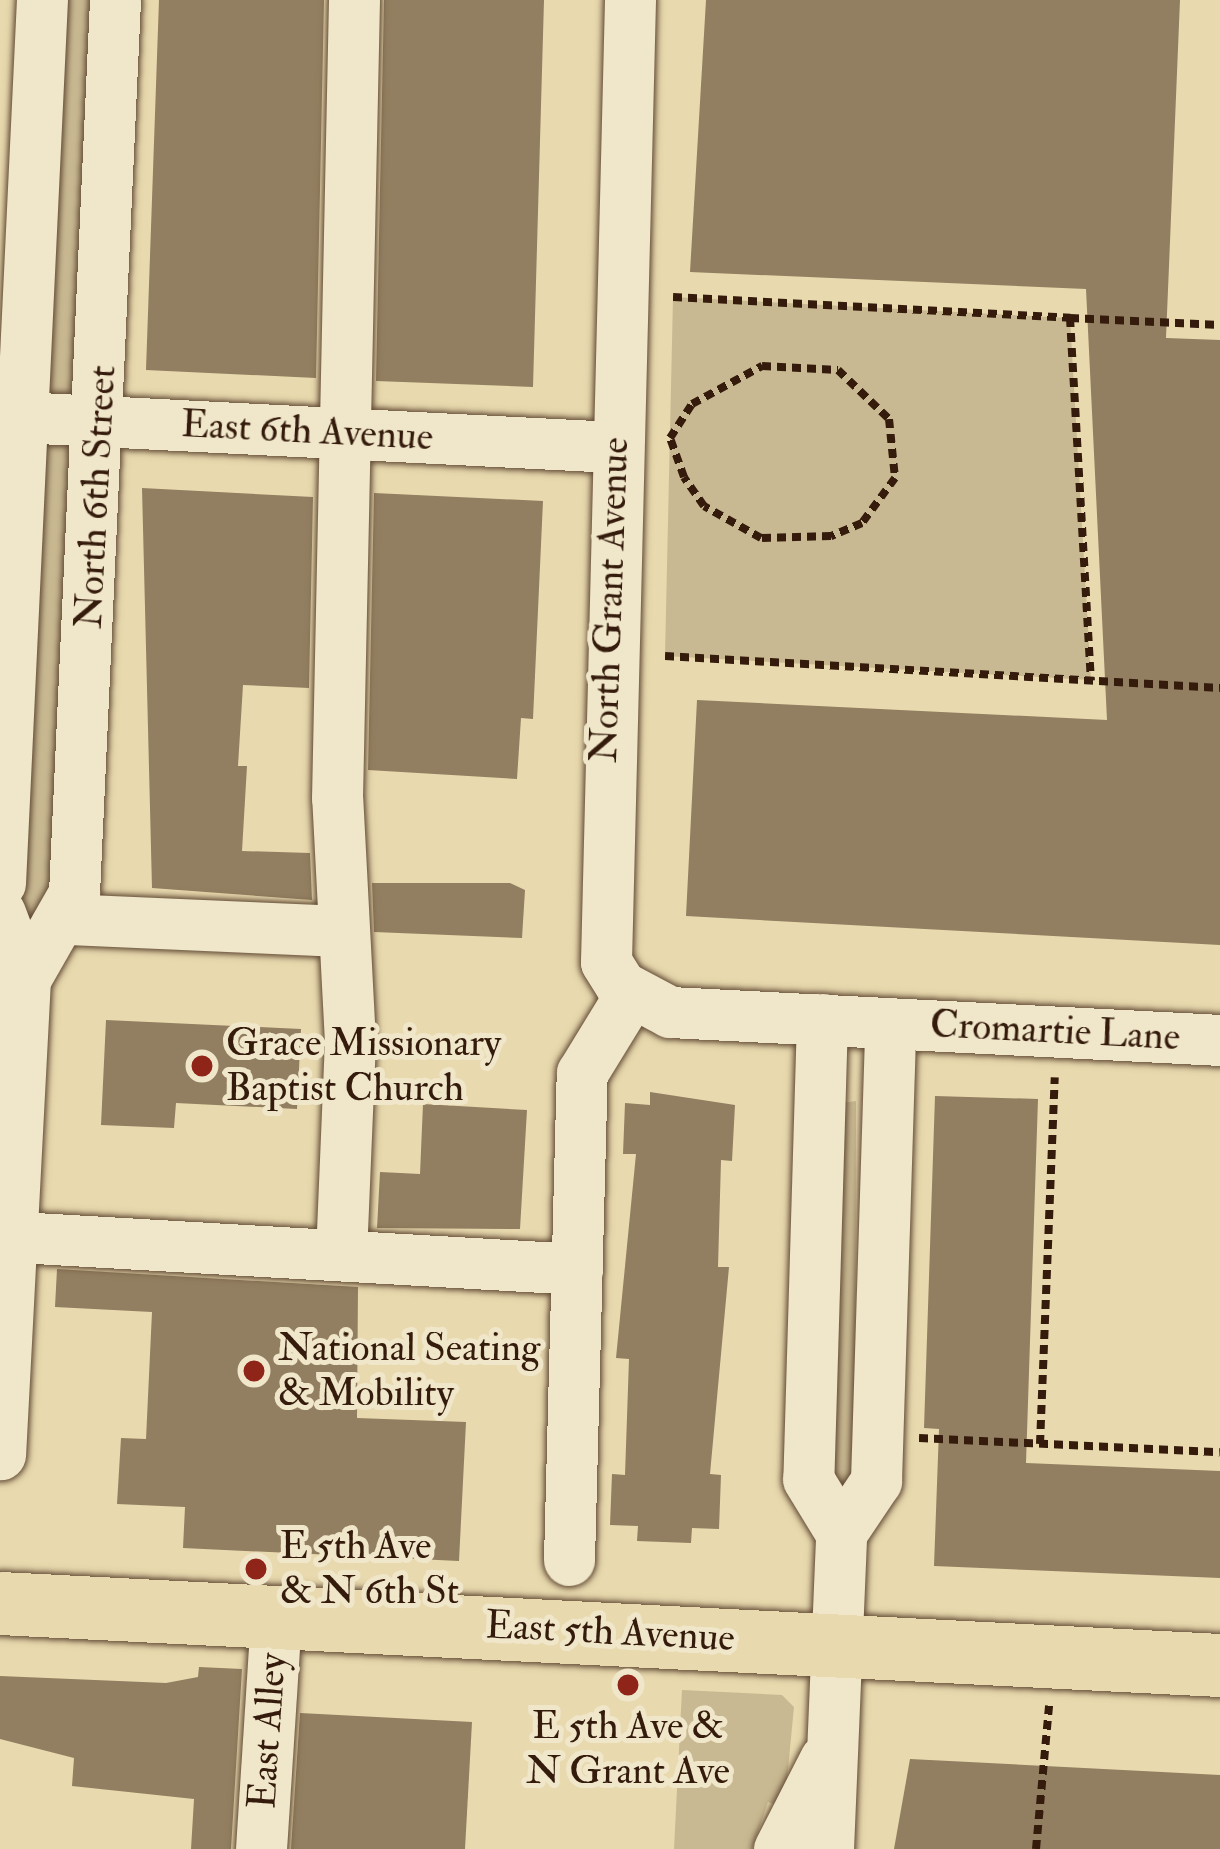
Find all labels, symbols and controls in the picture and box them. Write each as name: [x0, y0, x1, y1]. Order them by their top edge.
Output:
street label: North 6th Street: [66, 364, 126, 630]
street label: East 6th Avenue: [180, 401, 434, 461]
street label: North Grant Avenue: [581, 436, 639, 764]
street label: Cromartie Lane: [929, 1001, 1181, 1061]
place label: Grace Missionary Baptist Church: [226, 1021, 501, 1112]
marker: Grace Missionary Baptist Church: [189, 1053, 215, 1079]
place label: National Seating & Mobility: [278, 1326, 540, 1417]
marker: National Seating & Mobility: [241, 1358, 267, 1384]
place label: E 5th Ave & N 6th St: [280, 1524, 459, 1615]
marker: E 5th Ave & N 6th St: [243, 1556, 269, 1582]
street label: East 5th Avenue: [484, 1602, 736, 1662]
street label: East Alley: [239, 1651, 297, 1811]
marker: E 5th Ave & N Grant Ave: [615, 1672, 641, 1698]
place label: E 5th Ave & N Grant Ave: [526, 1704, 730, 1795]

